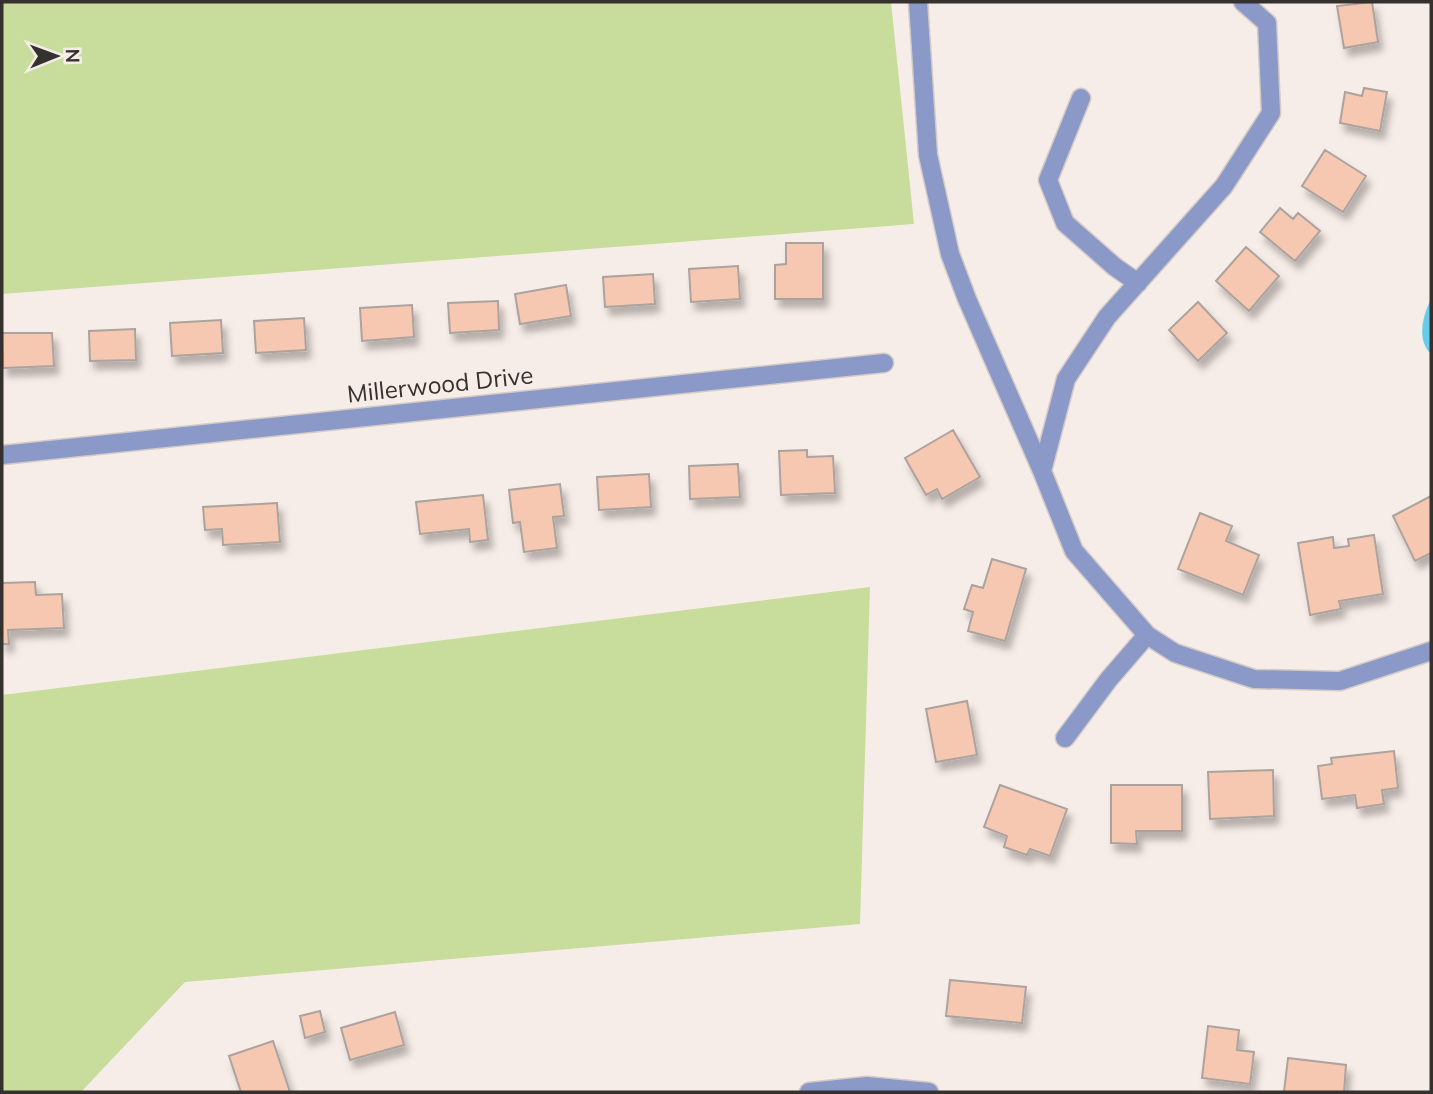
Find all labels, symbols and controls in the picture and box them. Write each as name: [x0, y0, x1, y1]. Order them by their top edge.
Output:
north arrow: [21, 21, 91, 91]
text: N: [61, 48, 85, 63]
street label: Millerwood Drive: [345, 359, 535, 409]

